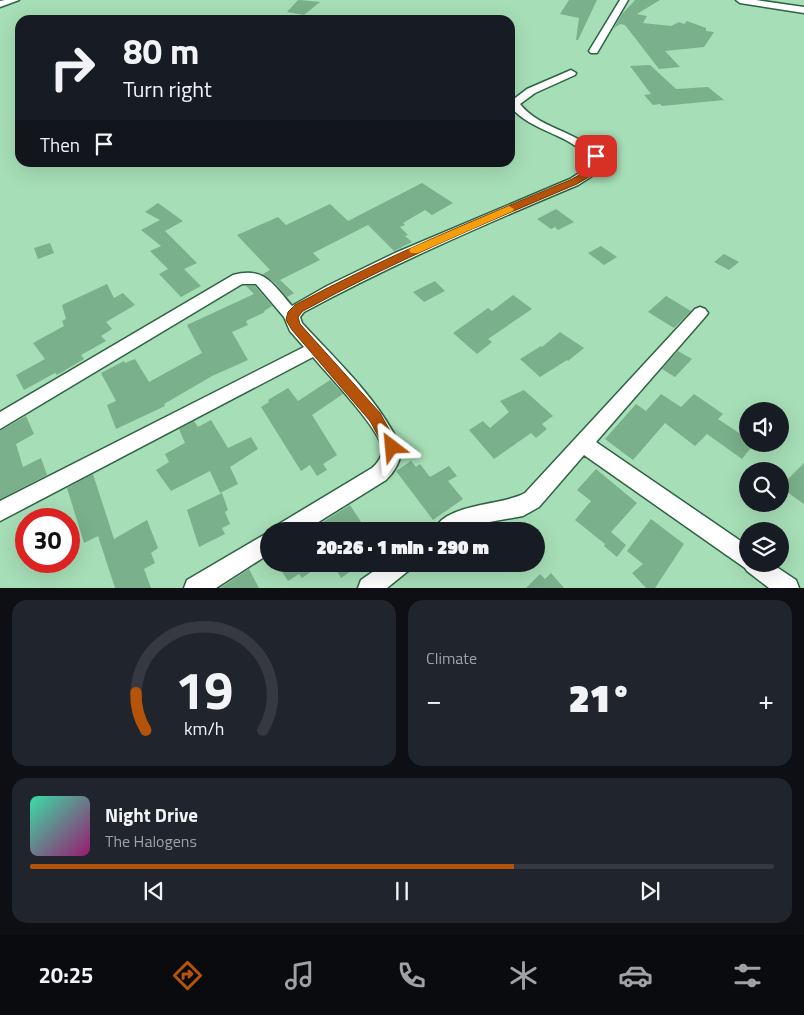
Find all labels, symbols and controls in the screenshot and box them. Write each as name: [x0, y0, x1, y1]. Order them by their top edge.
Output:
text: 80 m: [123, 24, 199, 78]
icon: right: [40, 35, 105, 100]
text: Turn right: [123, 72, 212, 106]
text: Then: [40, 130, 80, 159]
icon: arrive: [90, 130, 118, 158]
pin: [575, 135, 617, 177]
icon: arrive: [582, 142, 610, 170]
map controls: [739, 402, 789, 572]
button: sound: [739, 402, 789, 452]
position arrow: [365, 420, 417, 472]
button: search: [739, 462, 789, 512]
speed limit sign: 30: [15, 508, 80, 573]
button: layers: [739, 522, 789, 572]
text: 20:26 · 1 min · 290 m: [316, 532, 489, 561]
text: Climate: [426, 646, 477, 670]
text: 19: [175, 650, 233, 729]
text: 21°: [569, 669, 631, 727]
text: −: [426, 678, 442, 721]
text: +: [758, 678, 774, 721]
text: km/h: [184, 715, 224, 742]
text: Night Drive: [105, 800, 198, 829]
text: The Halogens: [105, 829, 197, 853]
icon: previous: [140, 877, 168, 905]
icon: pause: [388, 877, 416, 905]
icon: next: [636, 877, 664, 905]
text: 20:25: [39, 958, 93, 992]
icon: directions: [170, 958, 205, 993]
icon: music: [282, 958, 317, 993]
icon: phone: [394, 958, 429, 993]
icon: climate: [506, 958, 541, 993]
icon: car: [618, 958, 653, 993]
icon: filters: [730, 958, 765, 993]

